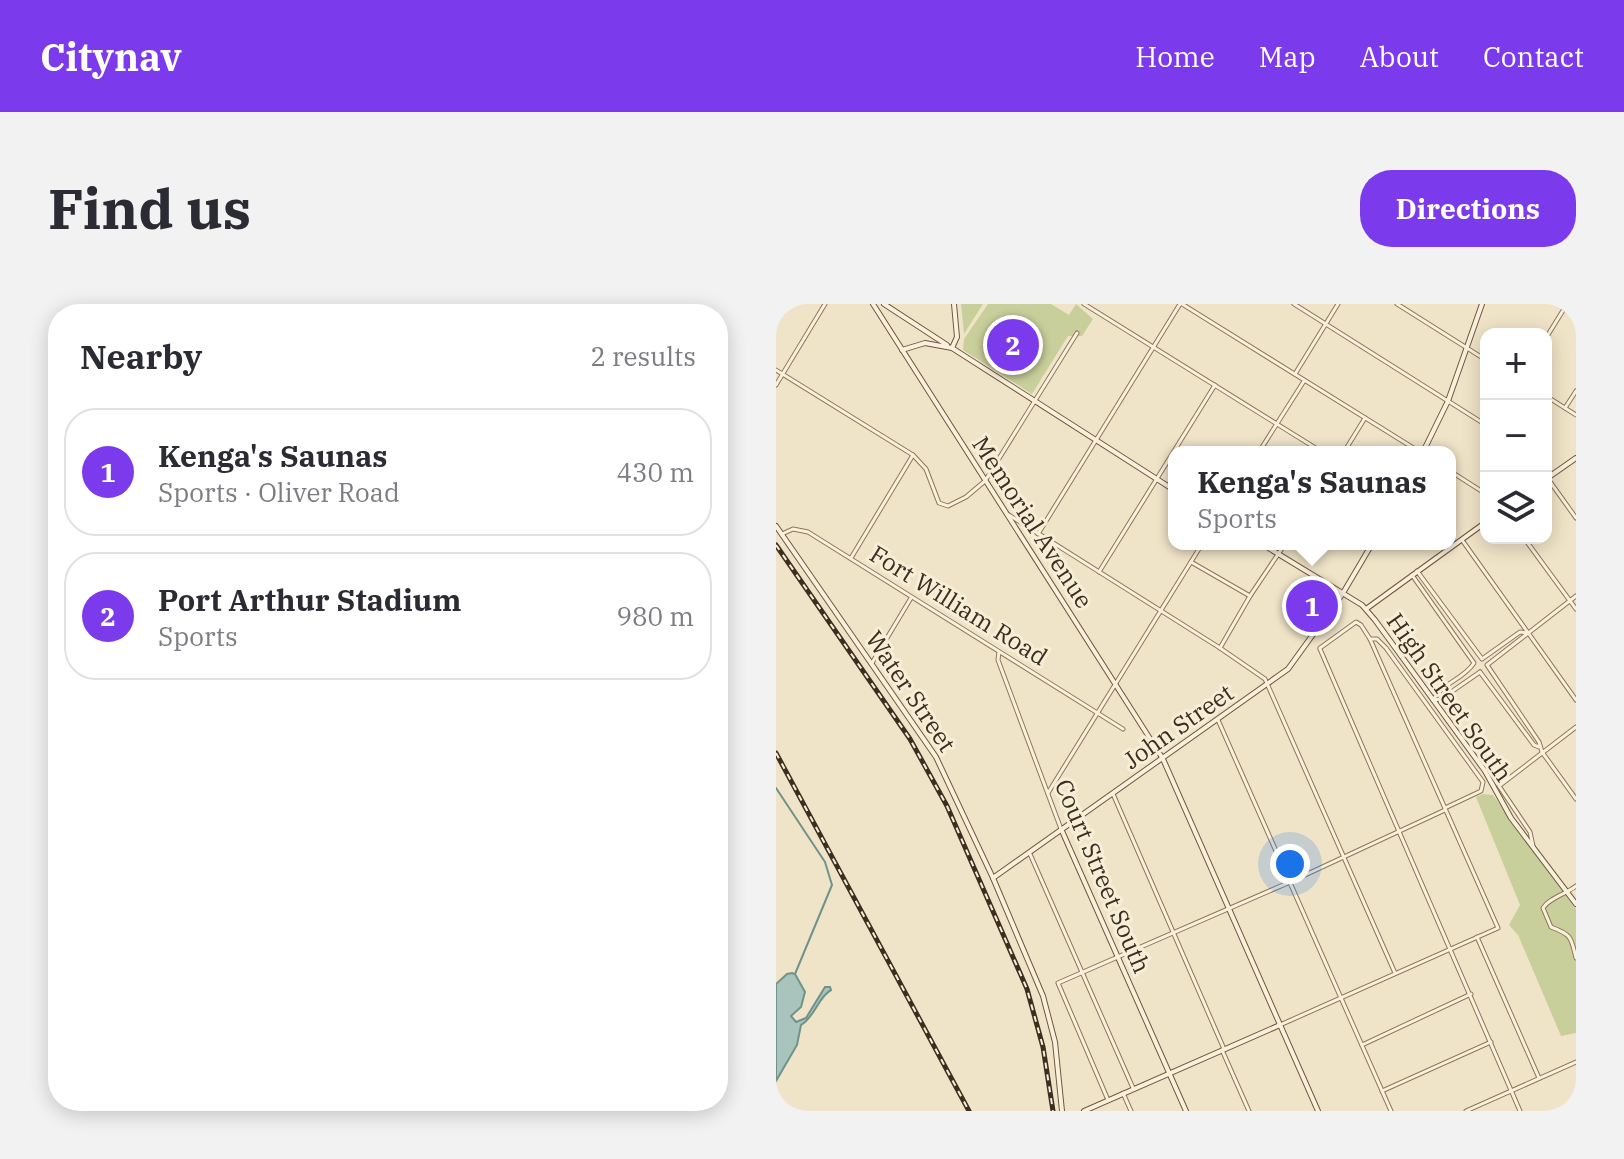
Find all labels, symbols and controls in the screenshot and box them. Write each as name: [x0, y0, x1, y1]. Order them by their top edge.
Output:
text: Citynav: [40, 32, 182, 81]
text: Home: [1135, 38, 1215, 75]
text: Map: [1259, 38, 1316, 75]
text: About: [1360, 38, 1439, 75]
text: Contact: [1483, 38, 1584, 75]
button: Directions: [1360, 170, 1576, 247]
text: Find us: [48, 172, 251, 244]
pin: 2: [987, 315, 1039, 375]
map controls: [1480, 328, 1552, 544]
button: +: [1480, 328, 1552, 400]
text: Nearby: [80, 334, 202, 378]
text: 2 results: [590, 339, 696, 373]
button: −: [1480, 400, 1552, 472]
street label: Memorial Avenue: [965, 430, 1101, 614]
text: Kenga's Saunas: [158, 436, 388, 475]
popup: [1168, 446, 1456, 550]
text: 1: [100, 455, 116, 489]
text: 430 m: [616, 455, 694, 489]
text: Kenga's Saunas: [1197, 462, 1427, 501]
button: layers: [1480, 472, 1552, 544]
text: Sports · Oliver Road: [158, 475, 400, 509]
text: Sports: [1197, 501, 1277, 535]
street label: Fort William Road: [864, 537, 1054, 673]
pin: 1: [1286, 576, 1338, 636]
text: Port Arthur Stadium: [158, 580, 461, 619]
text: 2: [100, 599, 116, 633]
text: 980 m: [616, 599, 694, 633]
street label: High Street South: [1380, 606, 1520, 788]
text: Sports: [158, 619, 238, 653]
street label: Water Street: [859, 624, 963, 758]
street label: John Street: [1117, 676, 1239, 776]
street label: Court Street South: [1048, 774, 1158, 978]
your location: [1270, 844, 1310, 884]

